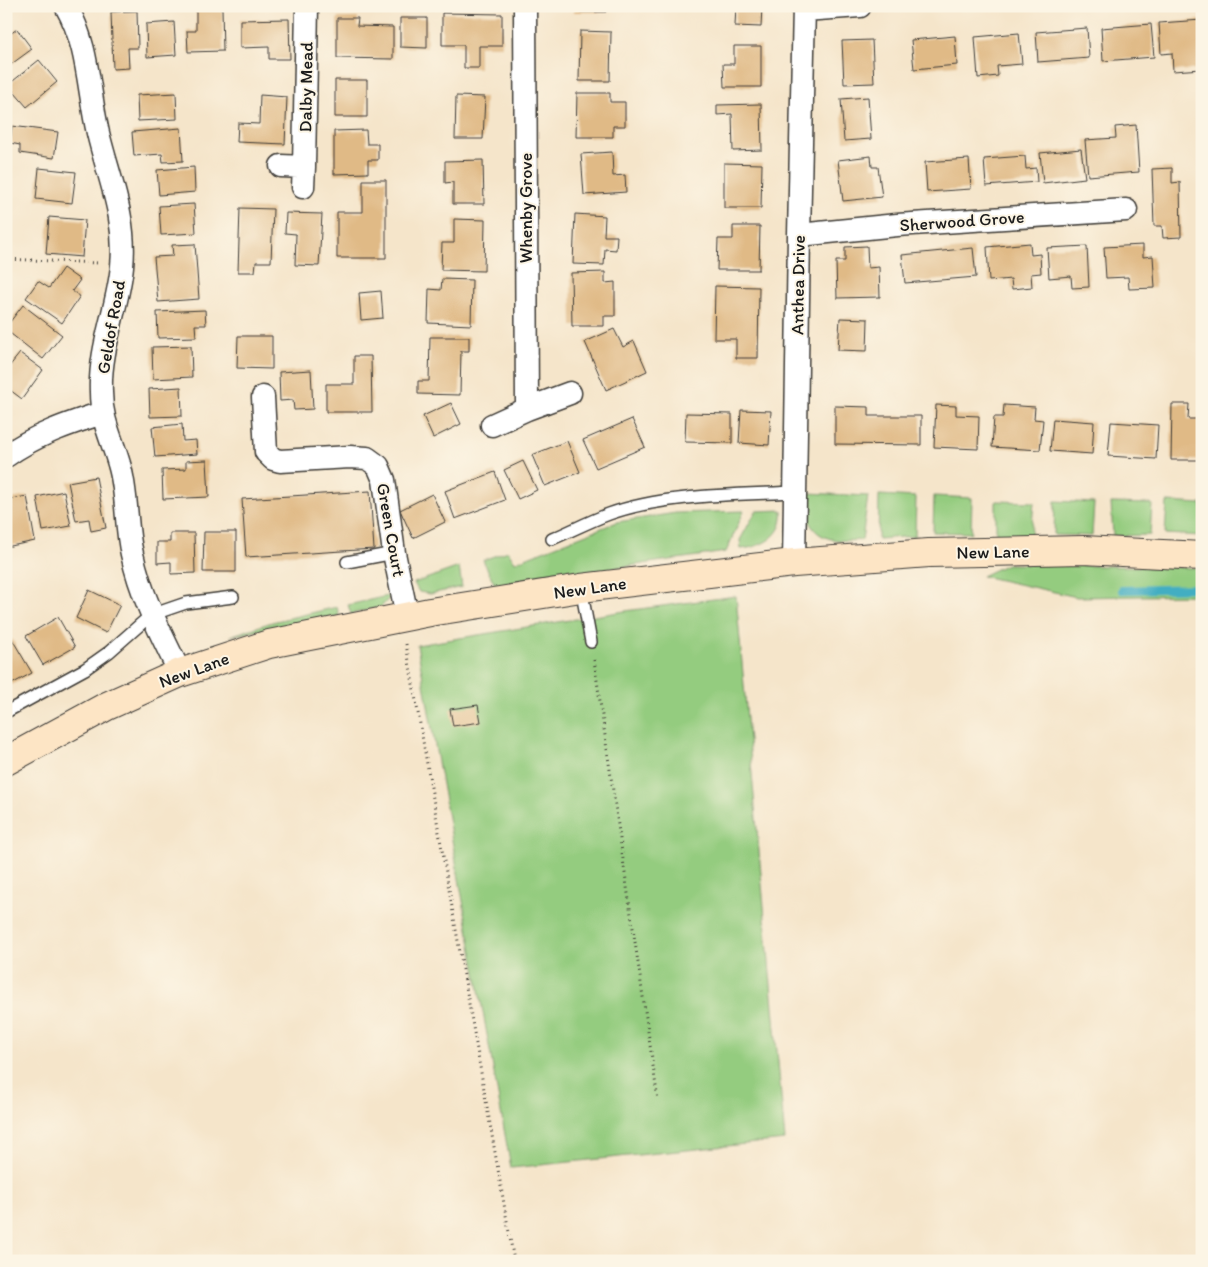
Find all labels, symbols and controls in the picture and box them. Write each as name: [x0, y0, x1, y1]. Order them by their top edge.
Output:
street label: Dalby Mead: [294, 41, 318, 133]
street label: Whenby Grove: [515, 153, 537, 263]
street label: Sherwood Grove: [899, 206, 1025, 236]
street label: Anthea Drive: [786, 235, 810, 335]
street label: Geldof Road: [92, 278, 130, 376]
street label: Green Court: [372, 481, 410, 579]
street label: New Lane: [956, 540, 1030, 564]
street label: New Lane: [552, 572, 628, 604]
street label: New Lane: [156, 647, 232, 693]

